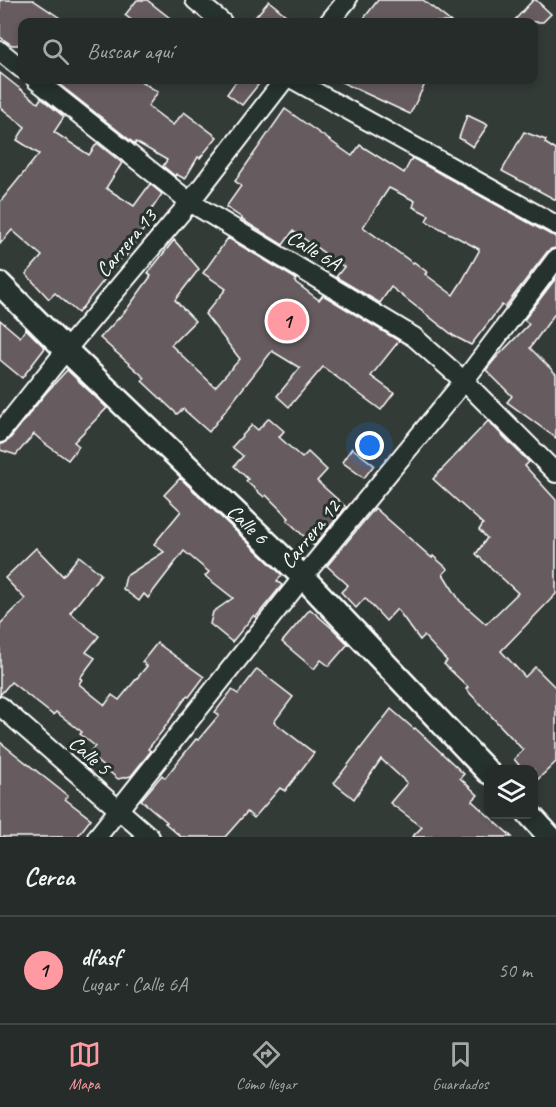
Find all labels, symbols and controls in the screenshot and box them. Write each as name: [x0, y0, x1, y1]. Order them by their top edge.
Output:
search box: [18, 18, 538, 84]
icon: search: [39, 35, 72, 68]
text: Buscar aquí: [87, 37, 173, 65]
street label: Carrera 13: [90, 202, 163, 282]
street label: Calle 6A: [282, 224, 347, 277]
pin: 1: [268, 298, 306, 344]
your location: [355, 431, 384, 460]
street label: Carrera 12: [274, 493, 347, 574]
street label: Calle 6: [222, 498, 274, 550]
street label: Calle 5: [64, 730, 118, 781]
map controls: [484, 765, 538, 819]
button: layers: [484, 765, 538, 819]
text: Cerca: [24, 860, 74, 893]
text: dfasf: [81, 944, 121, 972]
text: 1: [39, 958, 48, 983]
text: 50 m: [498, 958, 532, 983]
text: Lugar · Calle 6A: [81, 972, 187, 997]
tab: Mapa: [68, 1038, 101, 1094]
tab: Cómo llegar: [236, 1038, 297, 1094]
tab: Guardados: [432, 1038, 488, 1094]

